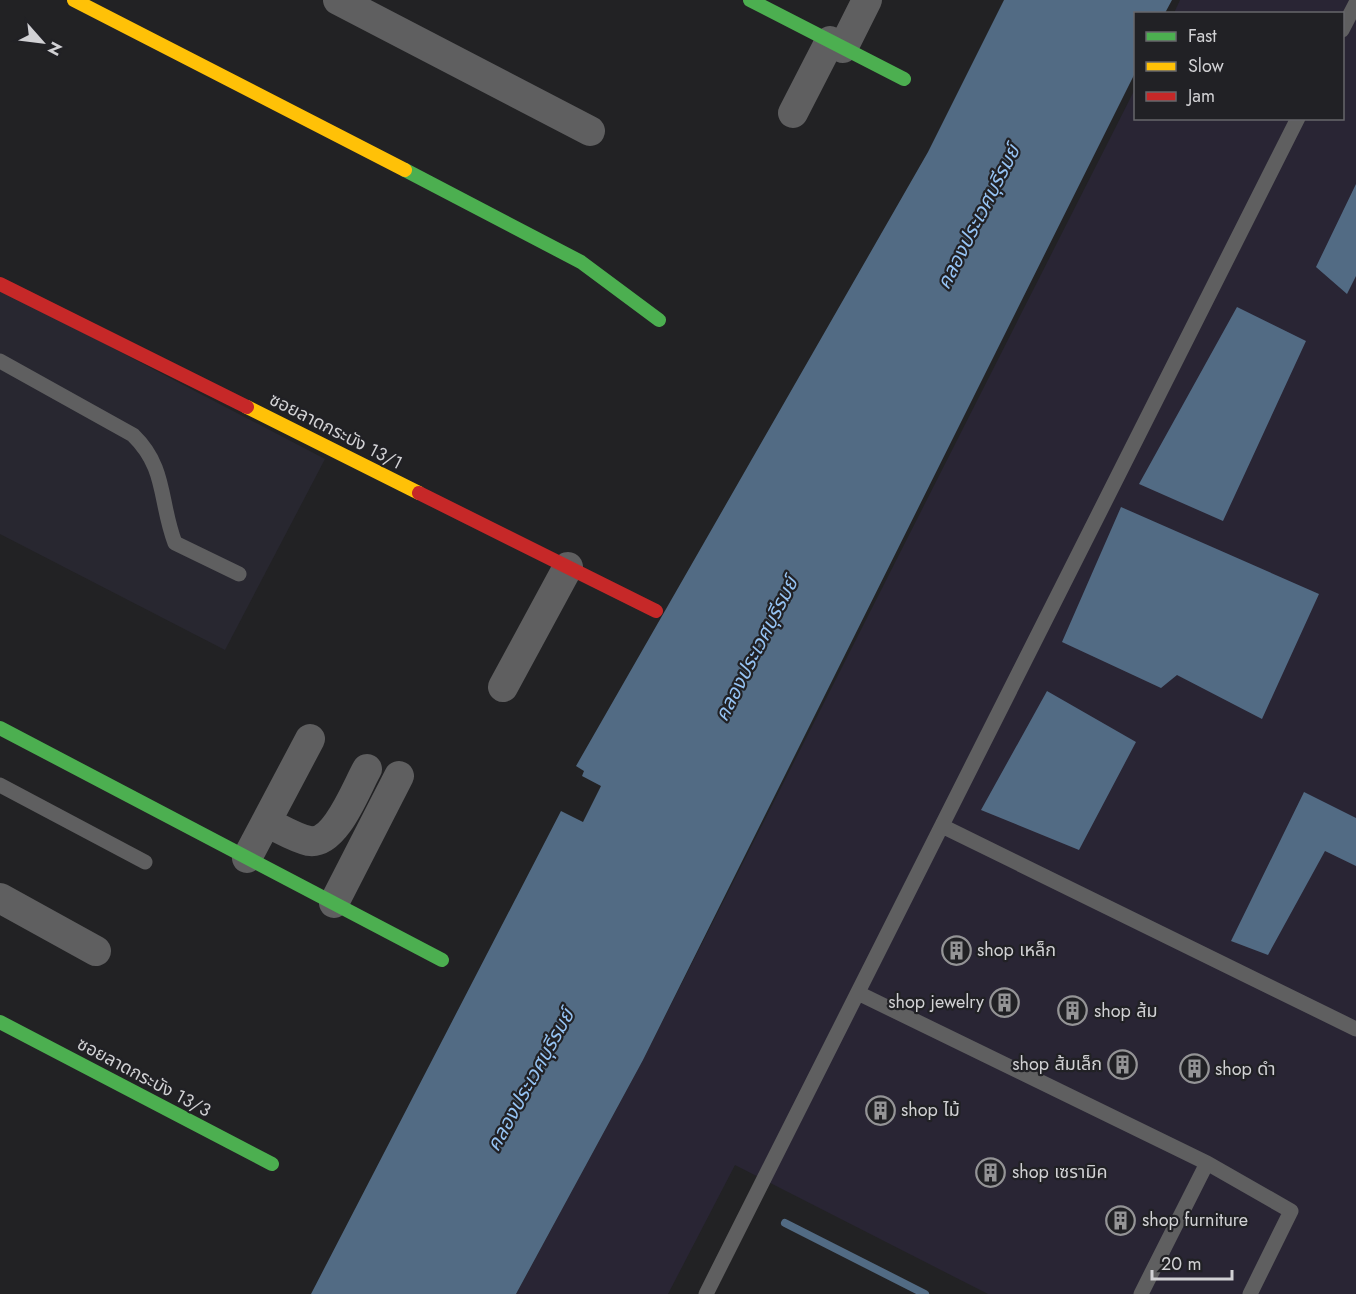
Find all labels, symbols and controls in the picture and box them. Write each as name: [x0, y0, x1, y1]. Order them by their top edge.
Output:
north arrow: [12, 12, 72, 72]
legend: [1134, 12, 1344, 120]
text: Fast: [1188, 23, 1217, 49]
text: N: [42, 38, 68, 60]
text: Slow: [1188, 53, 1225, 79]
text: Jam: [1186, 83, 1215, 109]
water label: คลองประเวศบุรีรมย์: [930, 136, 1029, 294]
street label: ซอยลาดกระบัง 13/1: [265, 386, 407, 476]
water label: คลองประเวศบุรีรมย์: [708, 568, 807, 726]
building icon: shop เหล็ก: [940, 934, 972, 966]
place label: shop เหล็ก: [977, 937, 1056, 963]
building icon: shop jewelry: [989, 986, 1021, 1018]
place label: shop jewelry: [888, 989, 984, 1015]
building icon: shop ส้ม: [1057, 995, 1089, 1027]
place label: shop ส้ม: [1094, 998, 1158, 1024]
water label: คลองประเวศบุรีรมย์: [479, 1000, 584, 1157]
street label: ซอยลาดกระบัง 13/3: [73, 1031, 216, 1123]
building icon: shop ส้มเล็ก: [1107, 1048, 1139, 1080]
place label: shop ส้มเล็ก: [1012, 1051, 1102, 1077]
building icon: shop ดำ: [1178, 1053, 1210, 1085]
place label: shop ดำ: [1215, 1056, 1276, 1082]
building icon: shop ไม้: [864, 1094, 896, 1126]
place label: shop ไม้: [901, 1097, 960, 1123]
building icon: shop เซรามิค: [975, 1156, 1007, 1188]
place label: shop เซรามิค: [1012, 1159, 1108, 1185]
building icon: shop furniture: [1105, 1204, 1137, 1236]
place label: shop furniture: [1142, 1207, 1248, 1233]
scale bar: [1152, 1243, 1232, 1281]
text: 20 m: [1161, 1251, 1201, 1277]

